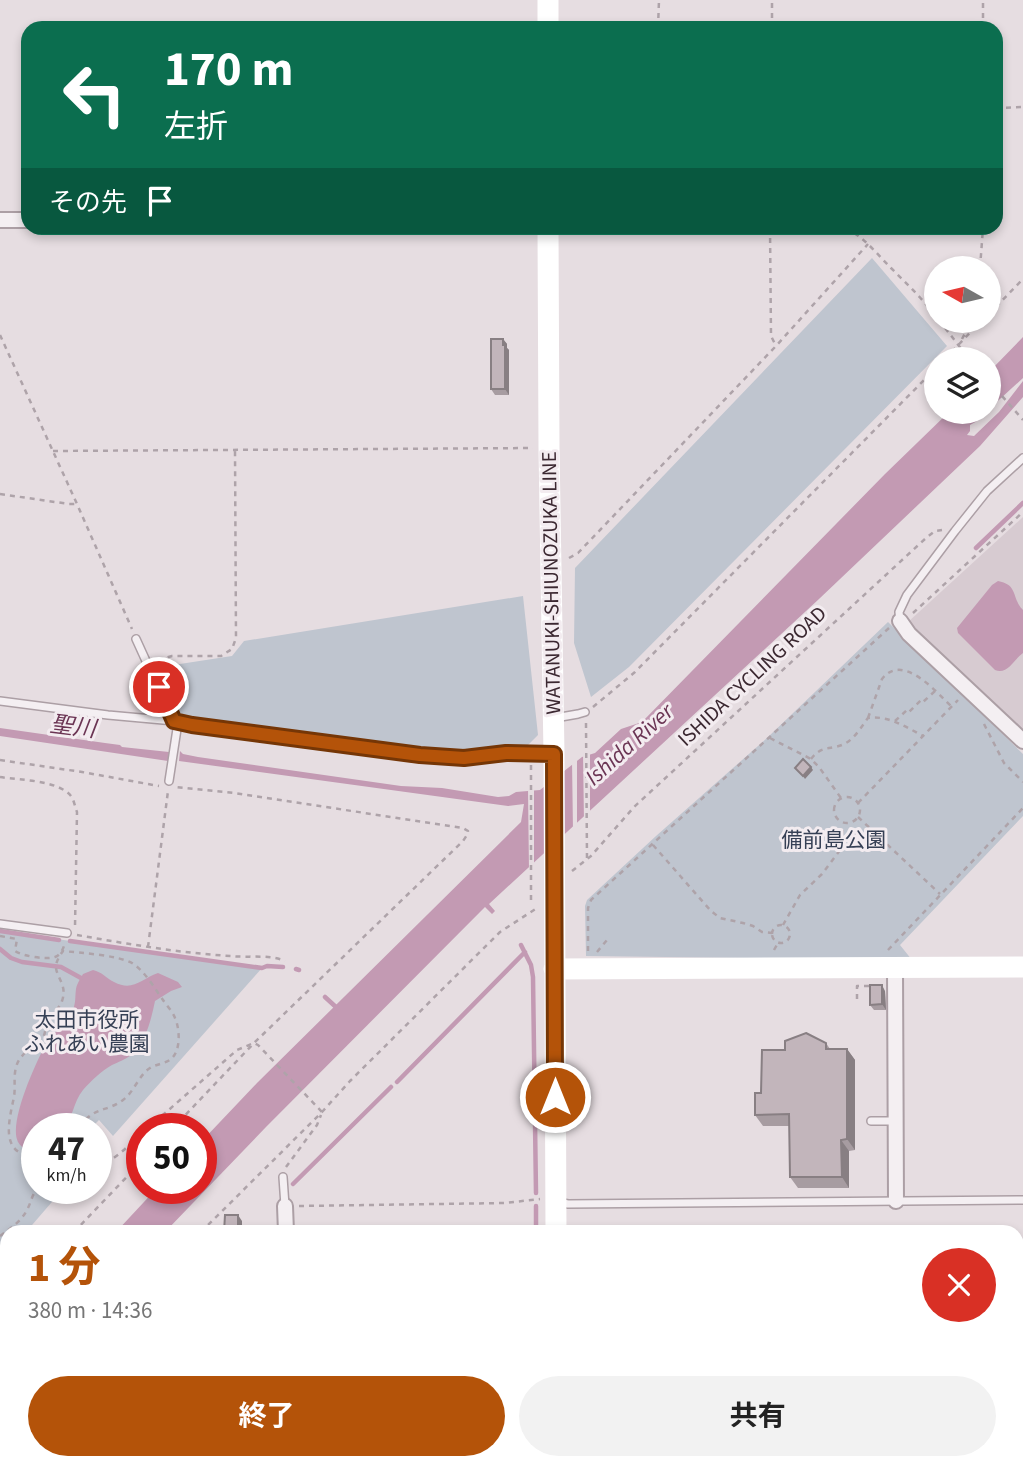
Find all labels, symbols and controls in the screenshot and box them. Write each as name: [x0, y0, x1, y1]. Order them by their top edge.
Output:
text: 170 m: [164, 35, 293, 105]
icon: left: [49, 49, 140, 140]
text: 左折: [164, 104, 228, 150]
icon: arrive: [141, 182, 179, 220]
text: その先: [49, 184, 127, 221]
north arrow: [924, 256, 1001, 332]
map controls: [924, 256, 1001, 424]
button: layers: [924, 347, 1001, 424]
street label: WATANUKI-SHIUNOZUKA LINE: [534, 451, 568, 715]
street label: ISHIDA CYCLING ROAD: [671, 599, 833, 753]
pin: [129, 657, 189, 717]
icon: arrive: [140, 668, 178, 706]
water label: Ishida River: [578, 695, 682, 793]
water label: 聖川: [48, 707, 101, 746]
park label: 備前島公園: [782, 825, 887, 855]
park label: 太田市役所 ふれあい農園: [24, 1005, 150, 1059]
position arrow: [518, 1060, 592, 1134]
speed limit sign: 50: [126, 1113, 217, 1204]
text: 47: [48, 1124, 85, 1174]
text: km/h: [47, 1163, 86, 1188]
text: 1 分: [28, 1238, 101, 1298]
button: close: [922, 1248, 996, 1322]
text: 380 m · 14:36: [28, 1294, 152, 1327]
button: 終了: [28, 1376, 505, 1456]
button: 共有: [519, 1376, 996, 1456]

